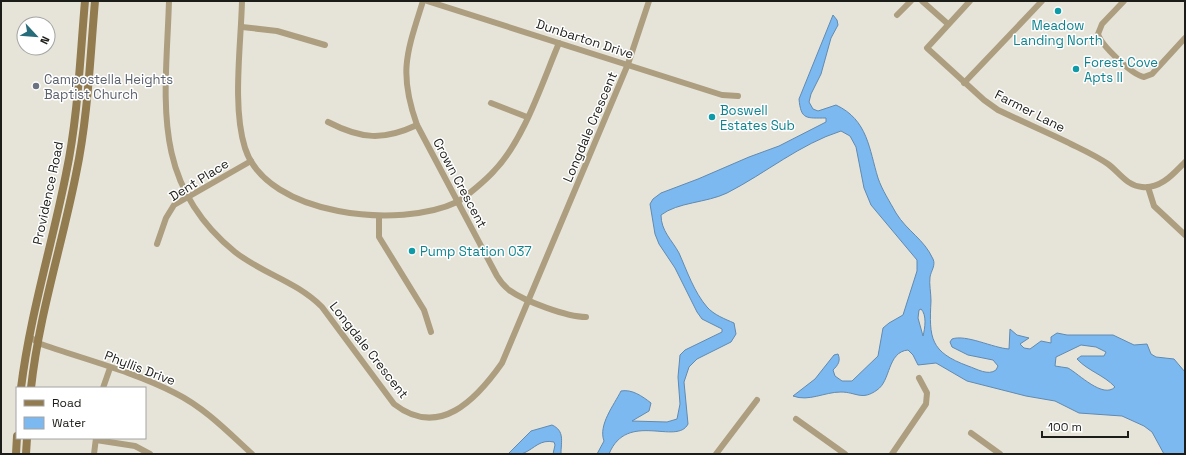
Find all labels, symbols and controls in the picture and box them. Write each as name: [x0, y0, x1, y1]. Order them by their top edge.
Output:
marker: Meadow Landing North: [1053, 6, 1063, 16]
street label: Dunbarton Drive: [534, 15, 636, 63]
north arrow: [16, 16, 56, 56]
place label: Meadow Landing North: [1013, 17, 1103, 49]
text: N: [37, 34, 53, 47]
place label: Forest Cove Apts II: [1084, 54, 1158, 86]
marker: Forest Cove Apts II: [1071, 64, 1081, 74]
street label: Longdale Crescent: [559, 69, 621, 185]
place label: Campostella Heights Baptist Church: [44, 71, 173, 103]
marker: Campostella Heights Baptist Church: [31, 81, 41, 91]
street label: Farmer Lane: [992, 86, 1068, 136]
place label: Boswell Estates Sub: [720, 102, 795, 134]
marker: Boswell Estates Sub: [707, 112, 717, 122]
street label: Crown Crescent: [429, 135, 491, 231]
street label: Providence Road: [29, 140, 67, 246]
street label: Dent Place: [166, 155, 232, 205]
place label: Pump Station 037: [420, 243, 532, 260]
marker: Pump Station 037: [407, 246, 417, 256]
street label: Longdale Crescent: [326, 298, 412, 402]
street label: Phyllis Drive: [102, 347, 178, 389]
legend: [16, 387, 146, 439]
text: Road: [52, 395, 81, 411]
scale bar: [1042, 413, 1128, 439]
text: Water: [52, 415, 86, 431]
text: 100 m: [1048, 419, 1082, 435]

